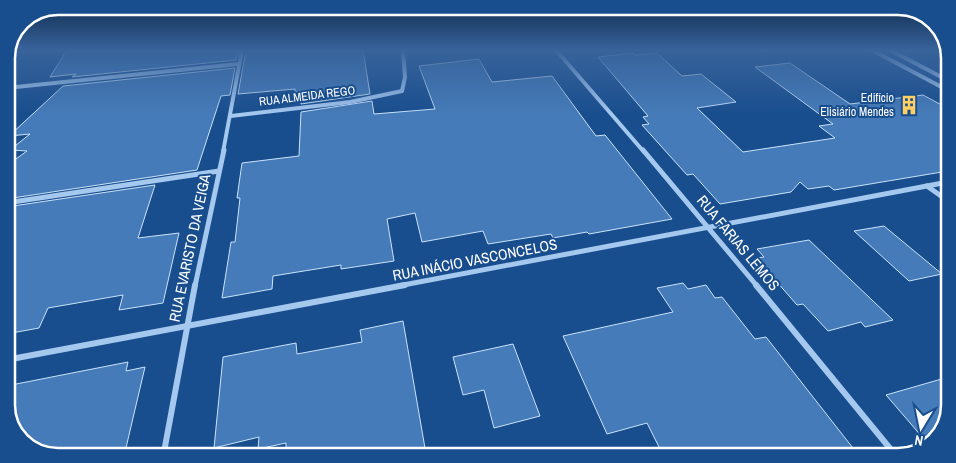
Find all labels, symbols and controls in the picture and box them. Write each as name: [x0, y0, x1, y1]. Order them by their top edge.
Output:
street label: RUA ALMEIDA REGO: [258, 82, 356, 110]
place label: Edifício Elisiário Mendes: [820, 90, 894, 120]
building icon: Edifício Elisiário Mendes: [898, 94, 920, 116]
street label: RUA EVARISTO DA VEIGA: [164, 171, 216, 324]
street label: RUA FARIAS LEMOS: [692, 190, 785, 295]
street label: RUA INÁCIO VASCONCELOS: [391, 233, 559, 286]
north arrow: [896, 403, 946, 453]
text: N: [913, 431, 924, 450]

